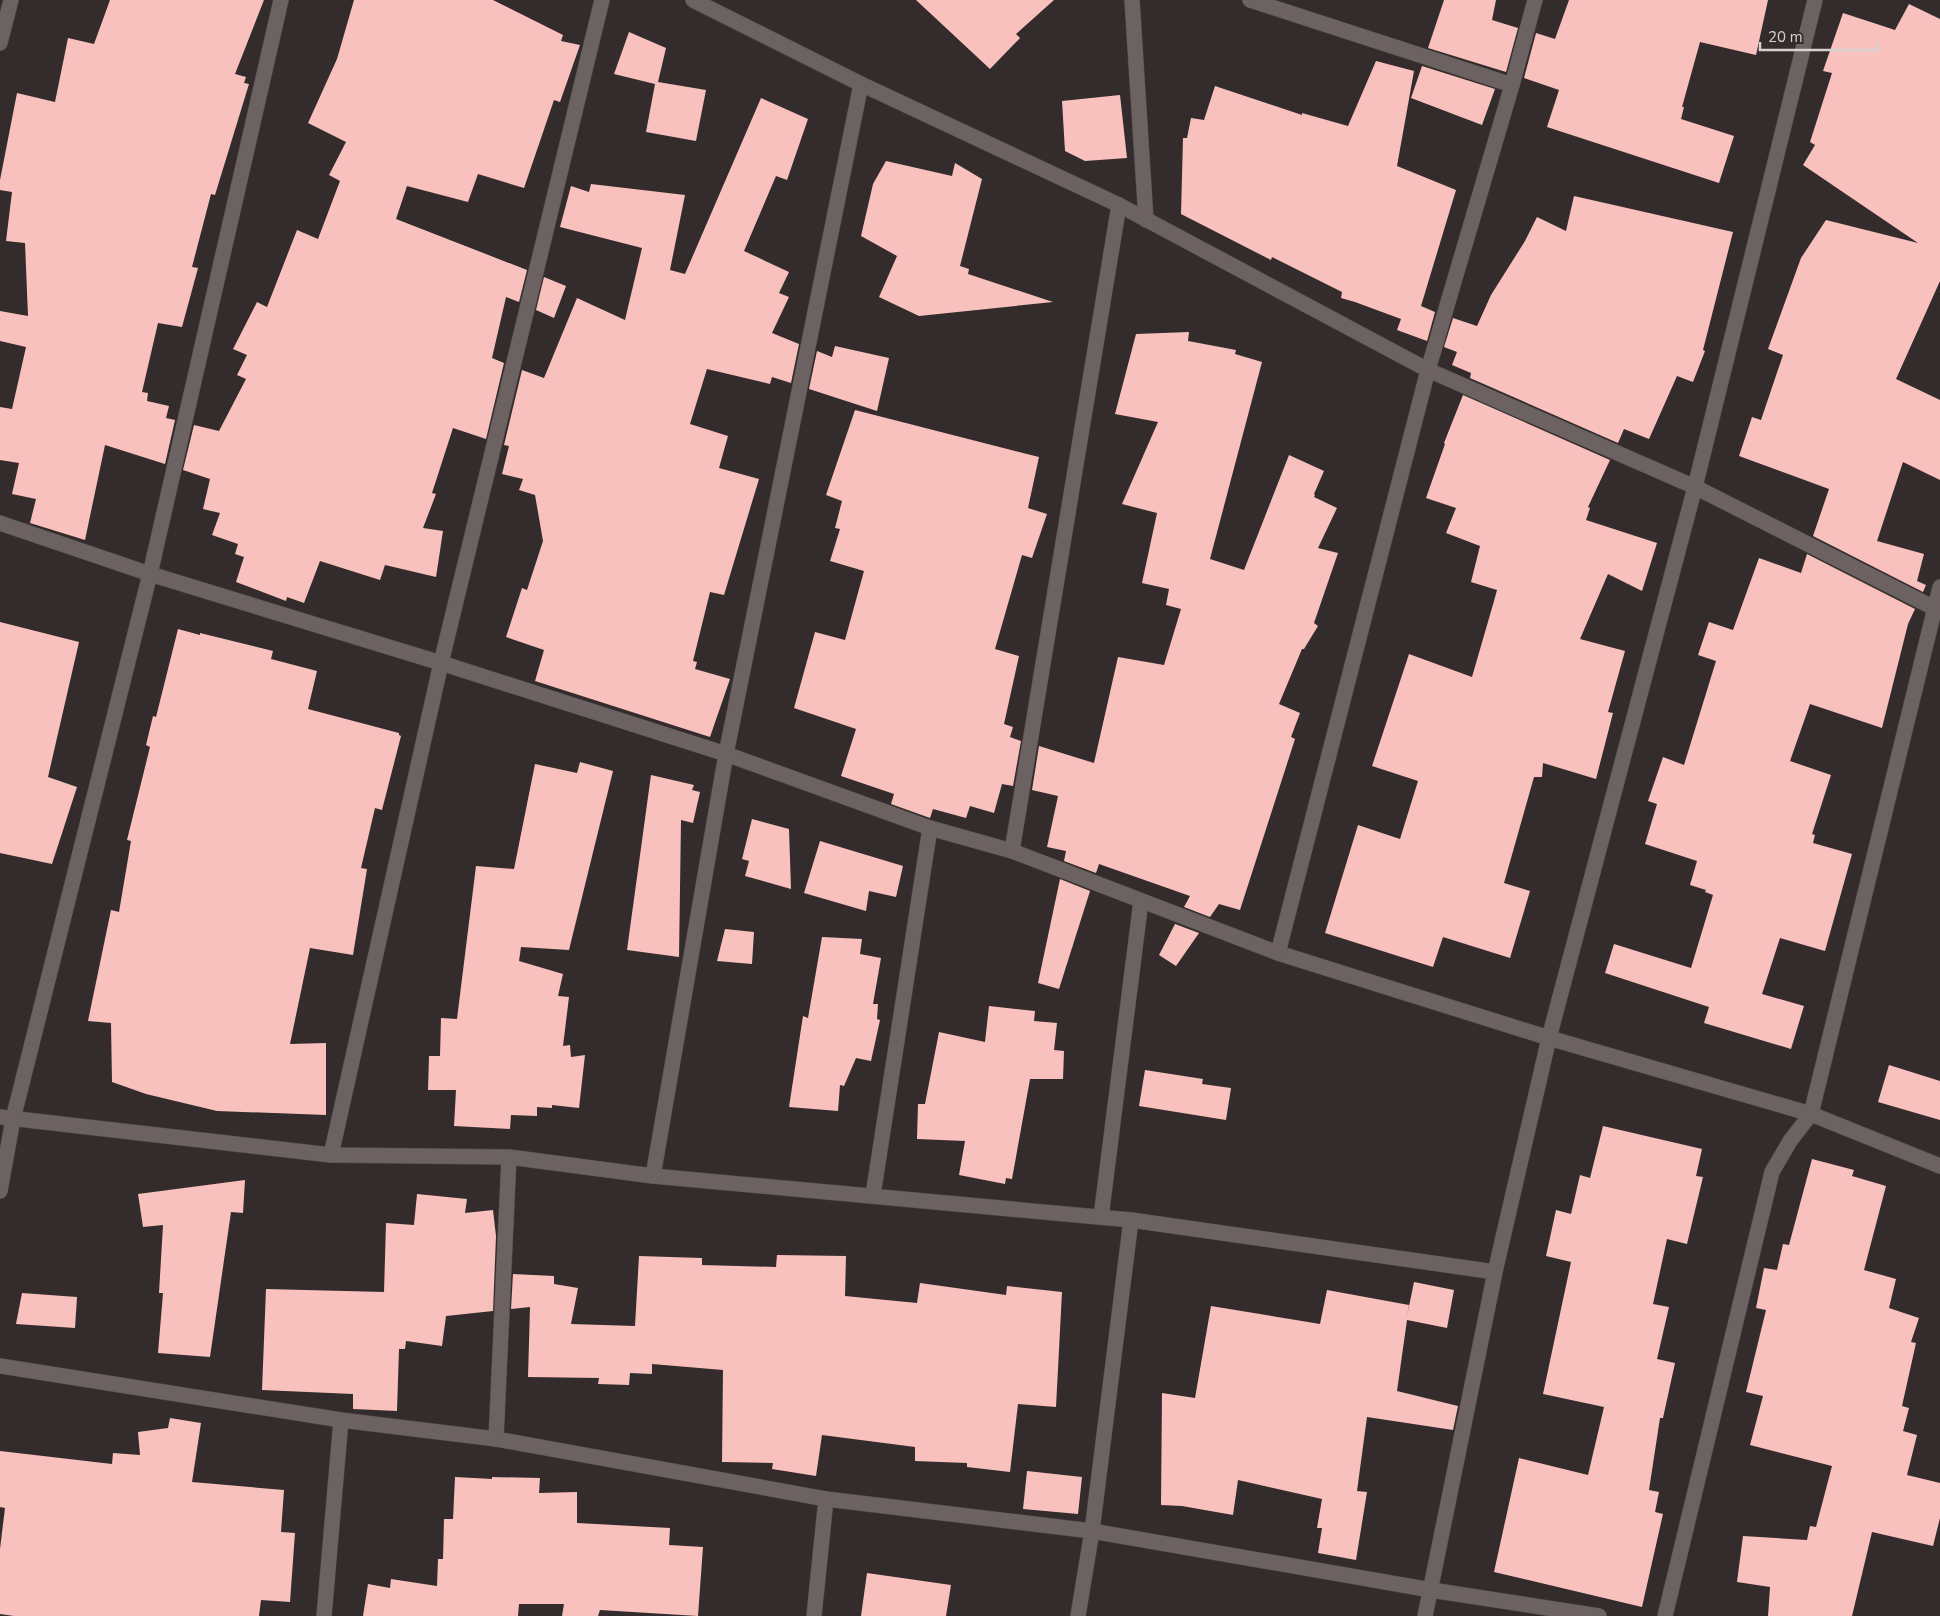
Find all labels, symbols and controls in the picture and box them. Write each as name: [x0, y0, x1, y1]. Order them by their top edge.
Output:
scale bar: [1760, 20, 1878, 52]
text: 20 m: [1768, 27, 1803, 47]

